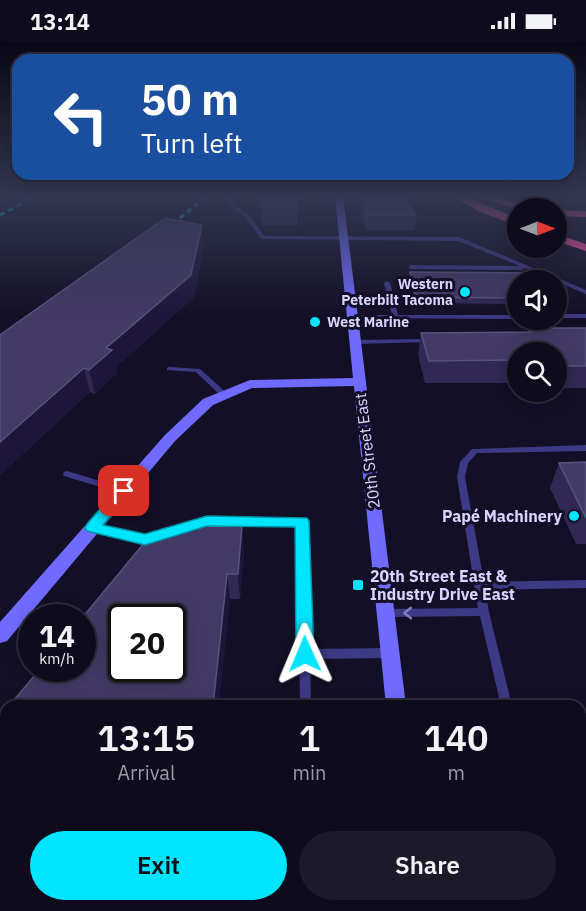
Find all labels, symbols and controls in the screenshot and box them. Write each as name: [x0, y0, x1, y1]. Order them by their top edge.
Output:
text: 13:14: [30, 7, 90, 36]
text: 50 m: [141, 72, 239, 127]
icon: left: [42, 78, 120, 156]
text: Turn left: [141, 125, 242, 160]
north arrow: [507, 198, 567, 258]
map controls: [507, 198, 567, 402]
button: sound: [507, 270, 567, 330]
place label: Western Peterbilt Tacoma: [341, 275, 453, 309]
marker: Western Peterbilt Tacoma: [458, 285, 472, 299]
place label: West Marine: [327, 313, 409, 331]
marker: West Marine: [308, 315, 322, 329]
button: search: [507, 342, 567, 402]
street label: 20th Street East: [350, 392, 384, 510]
pin: [98, 465, 149, 516]
icon: arrive: [107, 474, 140, 507]
place label: Papé Machinery: [442, 506, 562, 526]
marker: Papé Machinery: [567, 509, 581, 523]
place label: 20th Street East & Industry Drive East: [370, 566, 515, 604]
marker: 20th Street East & Industry Drive East: [351, 578, 365, 592]
speed limit sign: 20: [108, 604, 186, 682]
one-way arrow: [403, 607, 412, 619]
text: 14: [39, 616, 75, 655]
position arrow: [273, 622, 337, 686]
text: km/h: [39, 649, 75, 668]
text: 13:15: [97, 714, 195, 761]
text: 1: [299, 714, 320, 761]
text: 140: [424, 714, 489, 761]
text: Arrival: [117, 759, 175, 786]
text: min: [293, 759, 326, 786]
text: m: [447, 759, 465, 786]
button: Exit: [30, 831, 287, 900]
button: Share: [299, 831, 556, 900]

